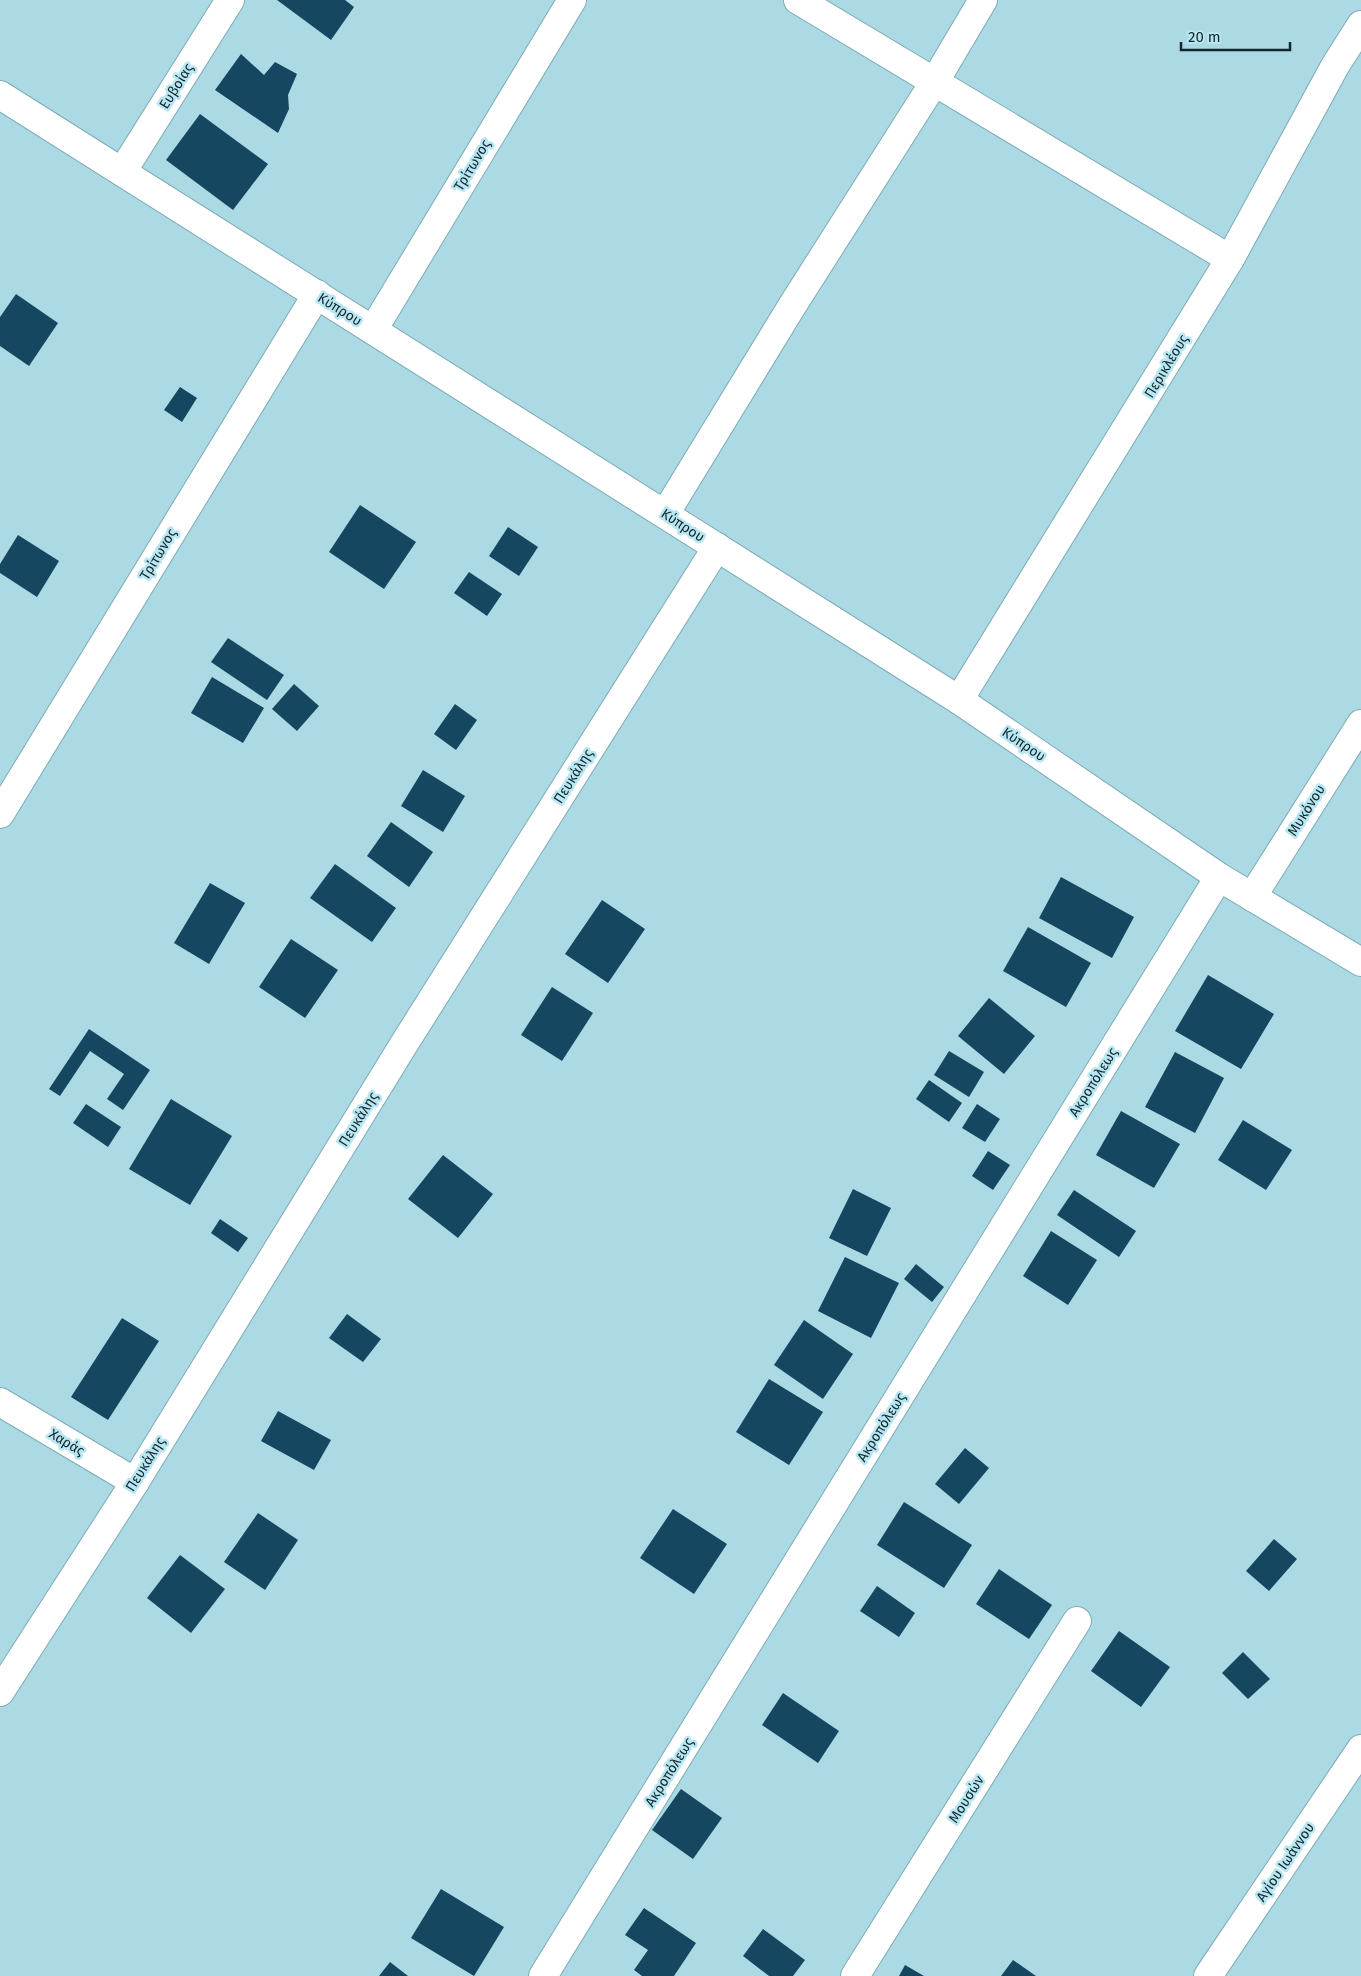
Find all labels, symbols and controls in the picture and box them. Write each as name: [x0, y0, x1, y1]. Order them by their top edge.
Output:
scale bar: [1181, 20, 1290, 52]
text: 20 m: [1188, 28, 1221, 46]
street label: Ευβοίας: [156, 60, 197, 112]
street label: Τρίτωνος: [450, 136, 495, 194]
street label: Κύπρου: [315, 289, 365, 330]
street label: Περικλέους: [1141, 331, 1192, 401]
street label: Κύπρου: [658, 505, 708, 546]
street label: Τρίτωνος: [136, 525, 181, 583]
street label: Κύπρου: [999, 724, 1049, 765]
street label: Πευκάλης: [550, 746, 597, 807]
street label: Μυκόνου: [1284, 782, 1329, 839]
street label: Ακροπόλεως: [1066, 1044, 1122, 1120]
street label: Πευκάλης: [335, 1089, 382, 1150]
street label: Ακροπόλεως: [854, 1389, 910, 1465]
street label: Χαράς: [46, 1425, 88, 1460]
street label: Πευκάλης: [122, 1434, 169, 1495]
street label: Ακροπόλεως: [642, 1734, 698, 1810]
street label: Μουσών: [945, 1772, 988, 1826]
street label: Αγίου Ιωάννου: [1253, 1820, 1318, 1905]

